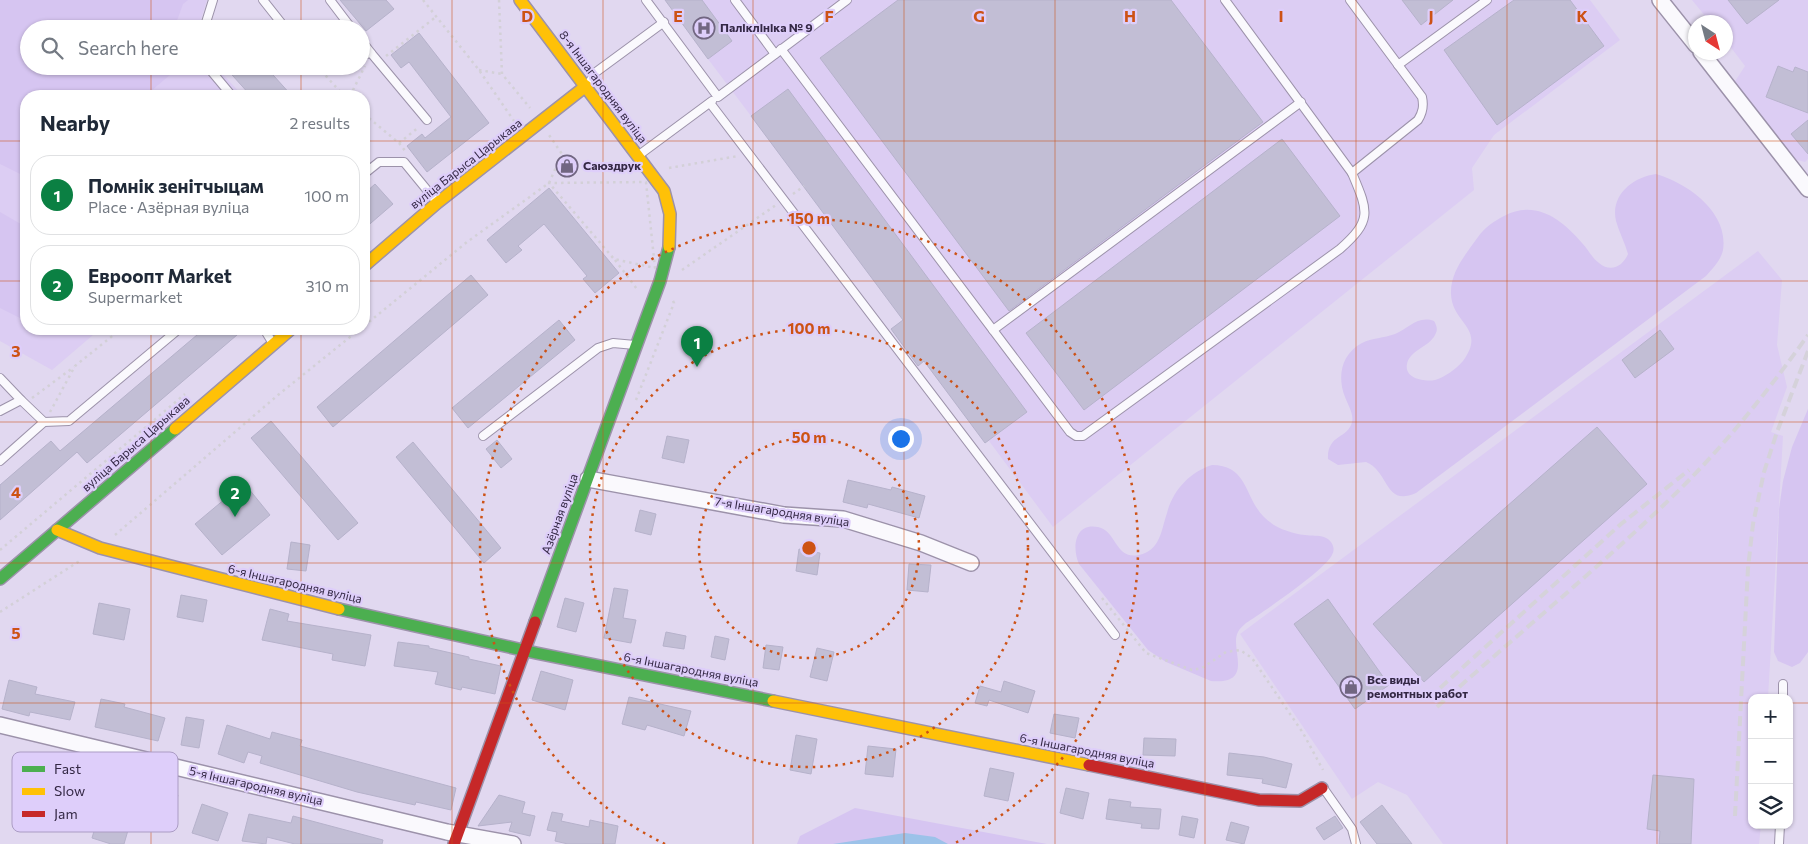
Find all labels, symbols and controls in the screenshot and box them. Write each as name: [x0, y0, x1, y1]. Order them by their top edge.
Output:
text: D: [521, 6, 533, 25]
text: E: [673, 6, 683, 25]
text: F: [824, 6, 834, 25]
text: G: [973, 6, 985, 25]
text: H: [1124, 6, 1136, 25]
text: I: [1278, 6, 1284, 25]
text: J: [1428, 6, 1434, 25]
text: K: [1576, 6, 1588, 25]
north arrow: [1688, 15, 1733, 60]
hospital icon: Паліклініка № 9: [692, 16, 716, 40]
search box: [20, 20, 370, 75]
place label: Паліклініка № 9: [720, 20, 813, 34]
street label: 8-я Іншагародняя вуліца: [557, 27, 651, 145]
icon: search: [38, 34, 66, 62]
text: Search here: [78, 36, 178, 59]
text: Nearby: [40, 110, 110, 135]
text: 2 results: [289, 113, 350, 132]
street label: вуліца Барыса Царыкава: [407, 115, 524, 211]
shop icon: Саюздрук: [555, 154, 579, 178]
place label: Саюздрук: [583, 158, 641, 172]
text: Помнік зенітчыцам: [88, 174, 264, 197]
text: 1: [53, 186, 61, 205]
text: 100 m: [304, 186, 349, 205]
text: Place · Азёрная вуліца: [88, 197, 249, 216]
text: 150 m: [788, 209, 830, 227]
text: Евроопт Market: [88, 264, 232, 287]
text: 2: [52, 276, 62, 295]
text: 310 m: [306, 276, 349, 295]
text: Supermarket: [88, 287, 183, 306]
text: 100 m: [788, 319, 830, 337]
pin: 1: [681, 326, 713, 367]
text: 3: [11, 341, 21, 360]
street label: вуліца Барыса Царыкава: [79, 393, 192, 494]
your location: [888, 426, 914, 452]
text: 50 m: [792, 428, 826, 446]
street label: Азёрная вуліца: [538, 472, 580, 556]
pin: 2: [219, 476, 251, 517]
text: 4: [11, 482, 21, 501]
street label: 7-я Іншагародняя вуліца: [714, 493, 850, 529]
centre of rings: [800, 539, 818, 557]
street label: 6-я Іншагародняя вуліца: [227, 561, 364, 605]
text: 5: [11, 623, 21, 642]
street label: 6-я Іншагародняя вуліца: [623, 649, 760, 689]
place label: Все виды ремонтных работ: [1367, 672, 1468, 700]
shop icon: Все виды ремонтных работ: [1339, 675, 1363, 699]
map controls: [1748, 694, 1793, 829]
button: +: [1748, 694, 1793, 739]
street label: 6-я Іншагародняя вуліца: [1019, 730, 1156, 770]
button: −: [1748, 739, 1793, 784]
legend: [12, 752, 178, 832]
text: Fast: [54, 760, 81, 777]
street label: 5-я Іншагародняя вуліца: [188, 763, 324, 807]
text: Slow: [54, 782, 85, 799]
button: layers: [1748, 784, 1793, 829]
text: Jam: [54, 805, 78, 822]

